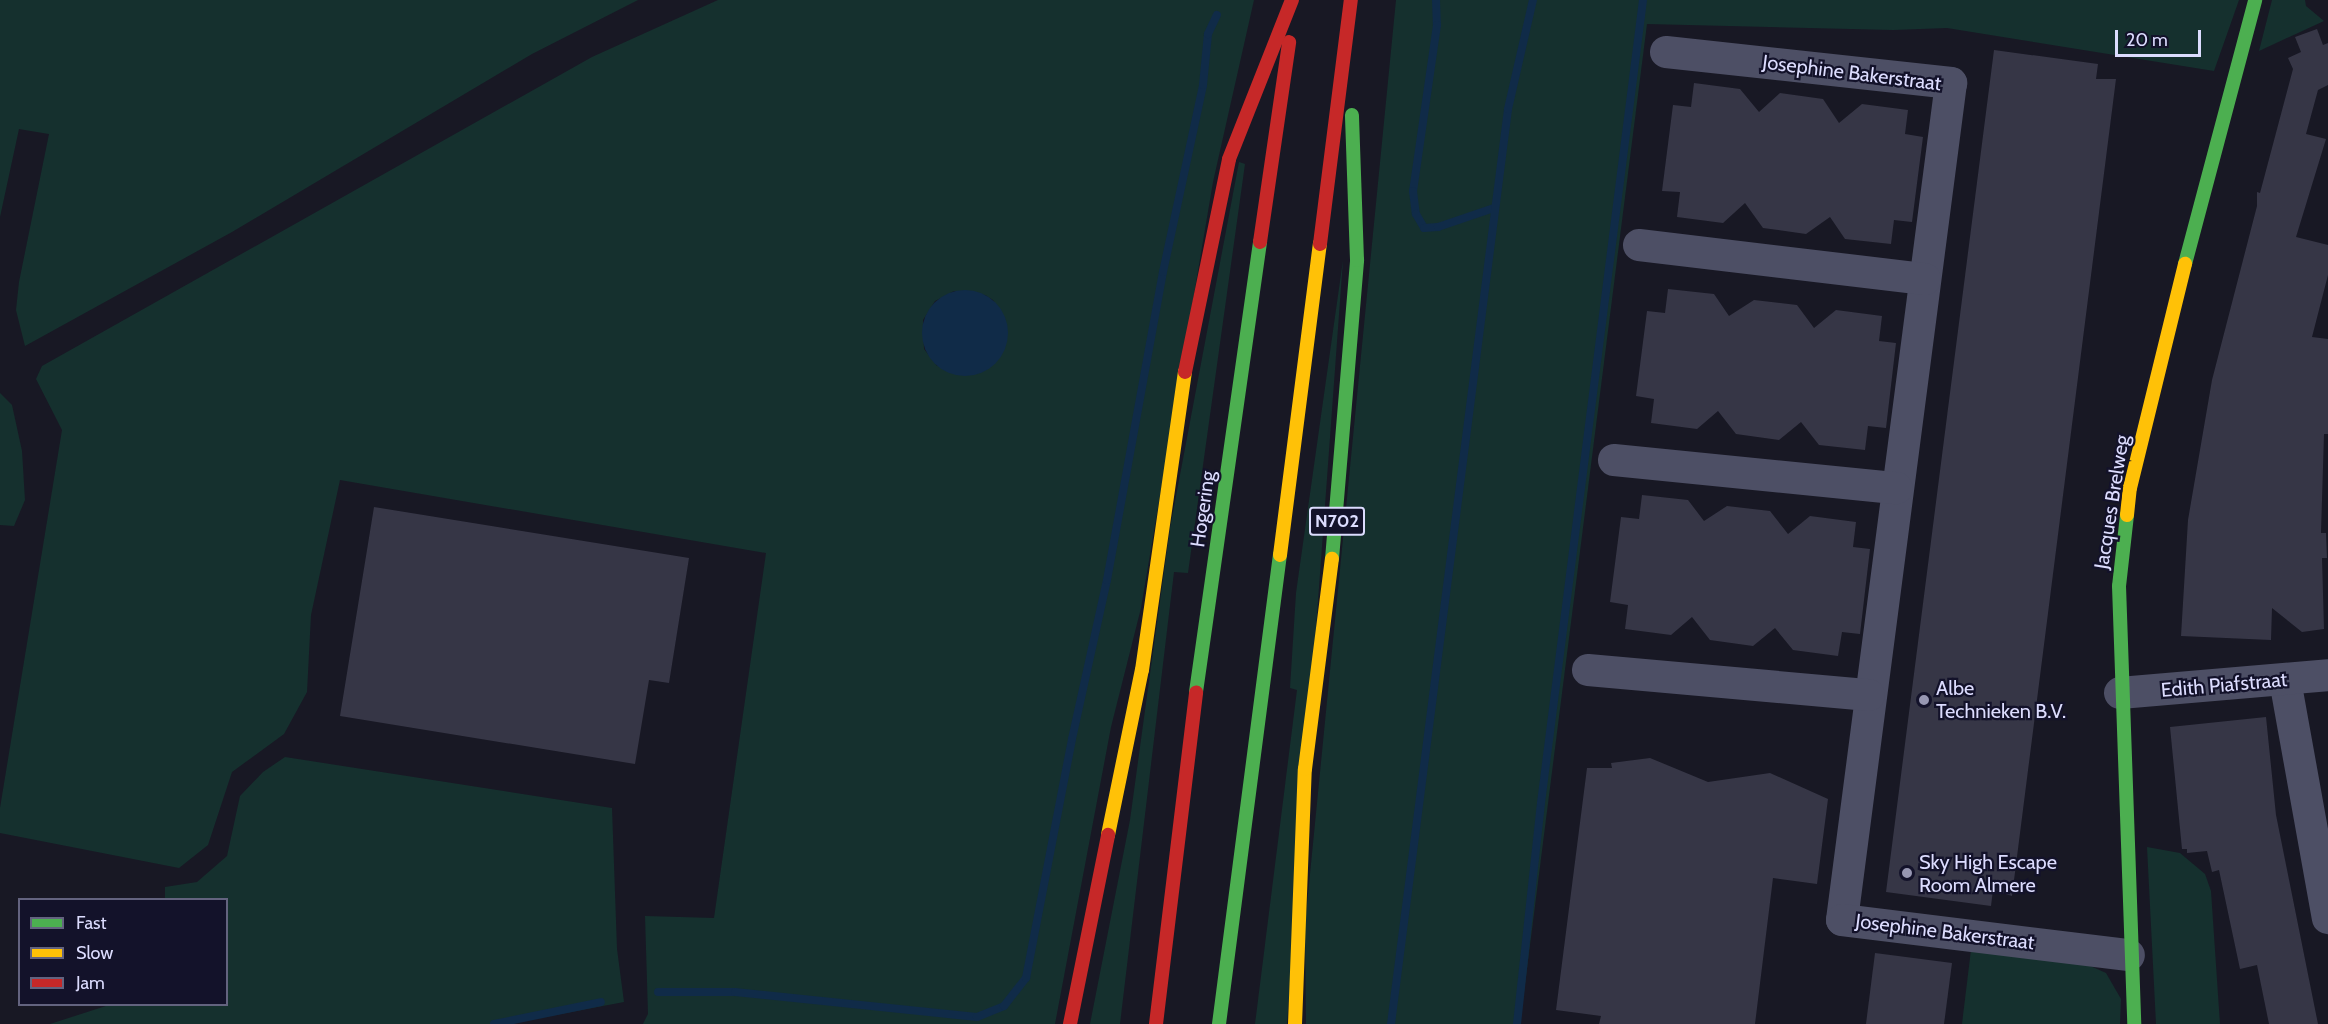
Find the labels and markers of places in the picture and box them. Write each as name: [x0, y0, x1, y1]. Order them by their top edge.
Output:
place label: Albe Technieken B.V.: [1936, 676, 2066, 723]
marker: Albe Technieken B.V.: [1917, 693, 1931, 707]
place label: Sky High Escape Room Almere: [1919, 850, 2057, 897]
marker: Sky High Escape Room Almere: [1900, 866, 1914, 880]

